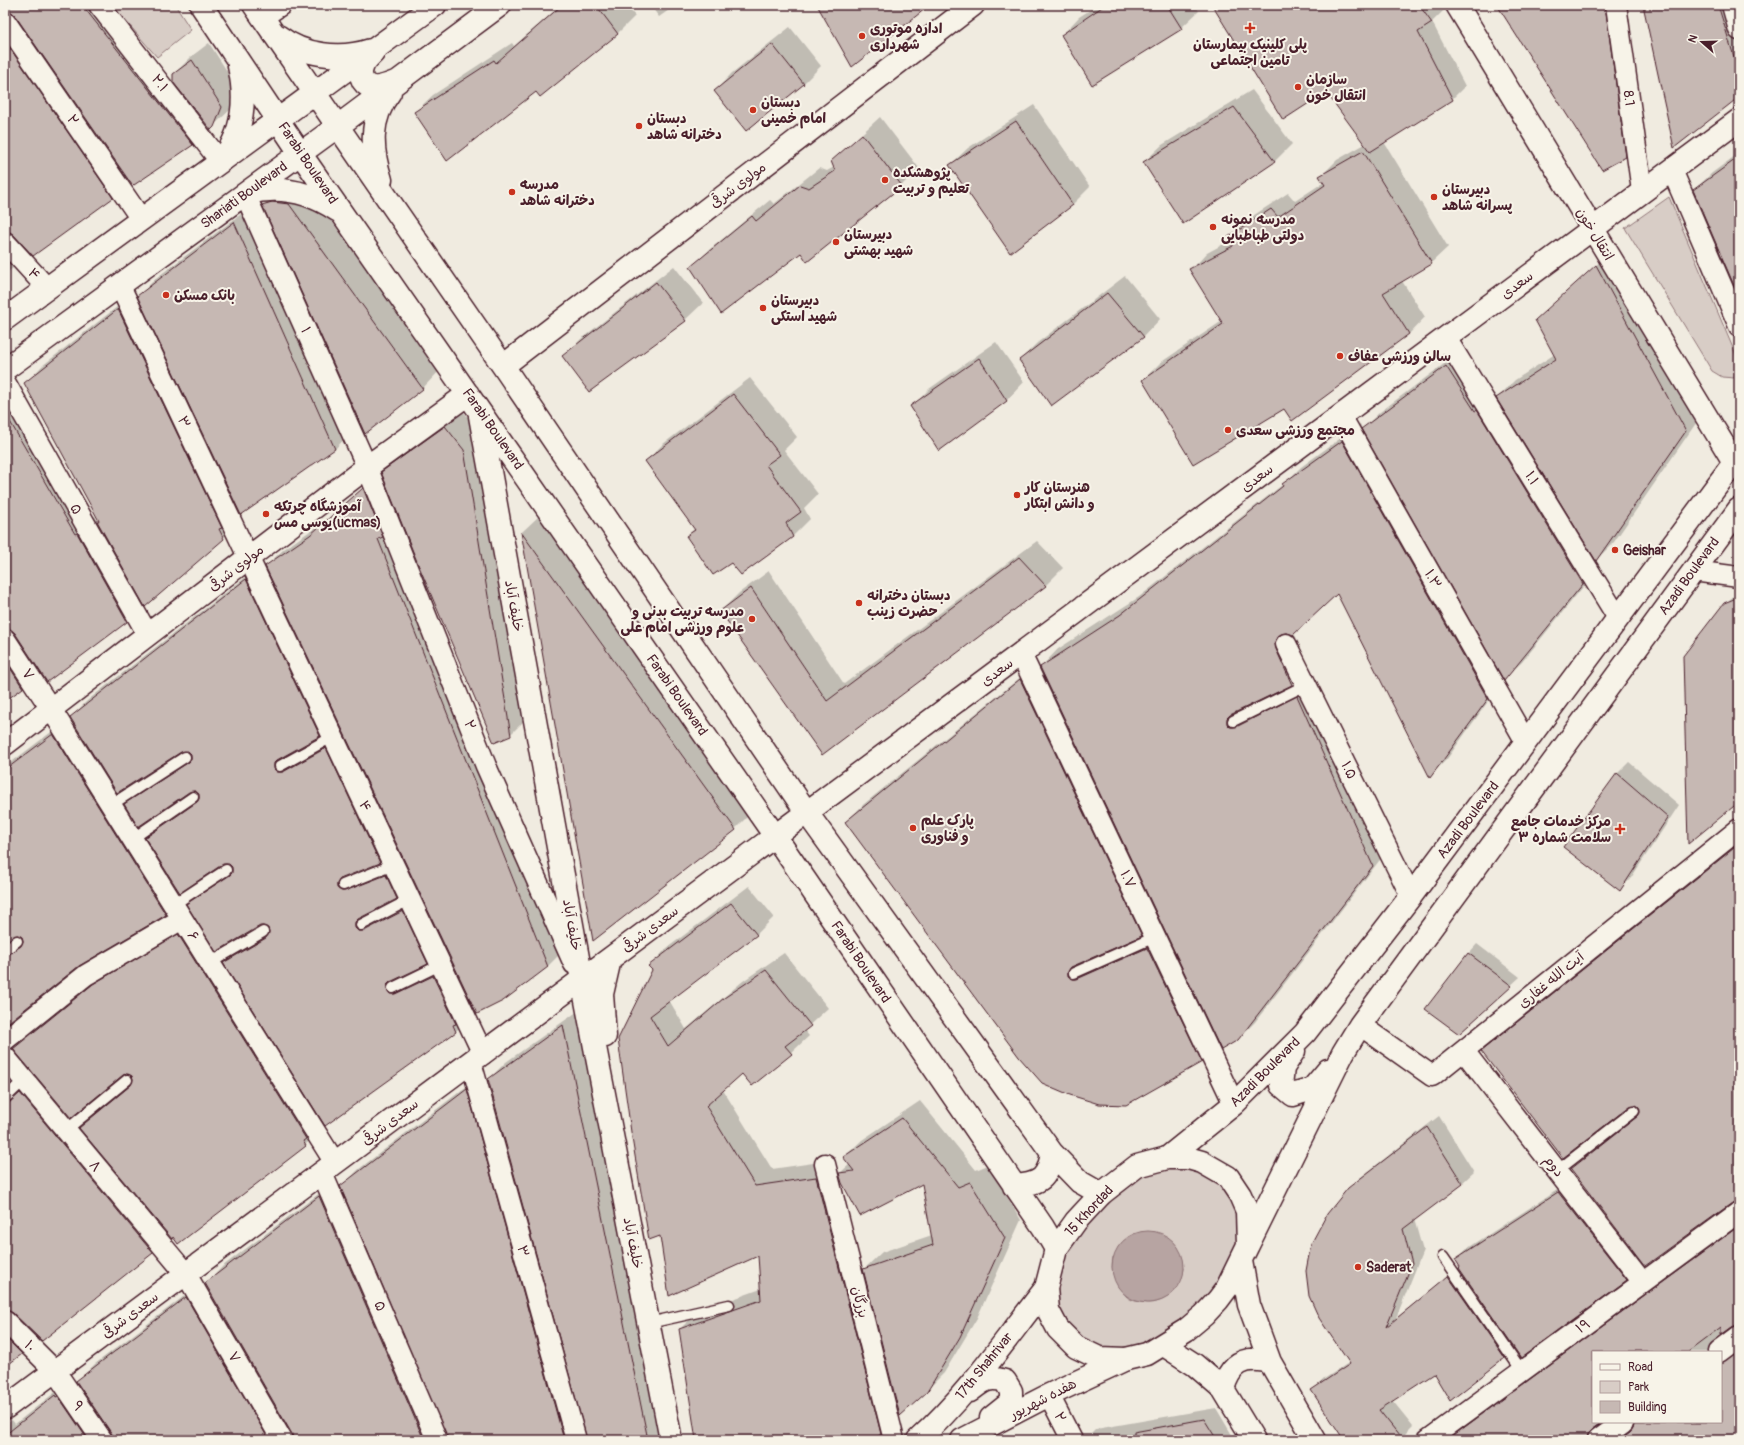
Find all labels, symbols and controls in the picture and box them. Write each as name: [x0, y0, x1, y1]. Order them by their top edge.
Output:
place label: اداره موتوری شهرداری: [870, 20, 943, 53]
marker: پلی کلینیک بیمارستان تامین اجتماعی: [1244, 22, 1256, 34]
north arrow: [1682, 22, 1722, 62]
marker: اداره موتوری شهرداری: [857, 31, 867, 41]
text: N: [1686, 33, 1701, 44]
place label: پلی کلینیک بیمارستان تامین اجتماعی: [1193, 36, 1307, 69]
street label: ۲.۱: [148, 71, 172, 95]
place label: سازمان انتقال خون: [1306, 71, 1366, 105]
marker: سازمان انتقال خون: [1293, 82, 1303, 92]
street label: 8.1: [1619, 89, 1639, 107]
place label: دبستان امام خمینی: [761, 94, 827, 129]
marker: دبستان امام خمینی: [748, 105, 758, 115]
place label: دبستان دخترانه شاهد: [647, 110, 722, 143]
street label: ۲: [63, 111, 83, 129]
street label: Farabi Boulevard: [274, 119, 342, 207]
marker: دبستان دخترانه شاهد: [634, 121, 644, 131]
street label: Shariati Boulevard: [197, 158, 291, 232]
street label: مولوی شرقی: [707, 158, 769, 212]
place label: پژوهشکده تعلیم و تربیت: [893, 164, 970, 199]
marker: پژوهشکده تعلیم و تربیت: [880, 175, 890, 185]
place label: مدرسه دخترانه شاهد: [520, 176, 595, 209]
place label: دبیرستان پسرانه شاهد: [1442, 181, 1512, 214]
marker: مدرسه دخترانه شاهد: [507, 187, 517, 197]
marker: دبیرستان پسرانه شاهد: [1429, 192, 1439, 202]
street label: انتقال خون: [1573, 204, 1617, 264]
place label: مدرسه نمونه دولتی طباطبایی: [1221, 211, 1304, 244]
marker: مدرسه نمونه دولتی طباطبایی: [1208, 222, 1218, 232]
place label: دبیرستان شهید بهشتی: [844, 226, 913, 259]
marker: دبیرستان شهید بهشتی: [831, 237, 841, 247]
street label: ۴: [24, 264, 44, 284]
street label: سعدی: [1497, 267, 1537, 303]
place label: بانک مسکن: [174, 287, 235, 304]
marker: بانک مسکن: [161, 290, 171, 300]
place label: دبیرستان شهید استکی: [771, 292, 837, 325]
marker: دبیرستان شهید استکی: [758, 303, 768, 313]
street label: ۱: [297, 324, 315, 336]
place label: سالن ورزشی عفاف: [1348, 348, 1451, 365]
marker: سالن ورزشی عفاف: [1335, 351, 1345, 361]
street label: Farabi Boulevard: [459, 385, 527, 473]
street label: ۳: [174, 413, 194, 431]
place label: مجتمع ورزشی سعدی: [1236, 422, 1355, 440]
marker: مجتمع ورزشی سعدی: [1223, 425, 1233, 435]
street label: سعدی: [1237, 460, 1277, 496]
street label: ۱.۱: [1521, 468, 1543, 488]
place label: هنرستان کار و دانش ابتکار: [1023, 479, 1095, 512]
marker: هنرستان کار و دانش ابتکار: [1012, 490, 1022, 500]
place label: آموزشگاه چرتکه یوسی مس(ucmas): [274, 497, 381, 532]
street label: ۵: [66, 501, 86, 517]
marker: آموزشگاه چرتکه یوسی مس(ucmas): [261, 509, 271, 519]
street label: Azadi Boulevard: [1655, 534, 1723, 618]
street label: مولوی شرقی: [205, 541, 267, 595]
place label: Geishar: [1623, 542, 1667, 559]
marker: Geishar: [1610, 545, 1620, 555]
street label: ۱.۳: [1421, 566, 1445, 592]
street label: خلیف آباد: [501, 579, 527, 633]
place label: دبستان دخترانه حضرت زینب: [867, 587, 951, 620]
marker: دبستان دخترانه حضرت زینب: [854, 598, 864, 608]
place label: مدرسه تربیت بدنی و علوم ورزشی امام علی: [620, 603, 745, 638]
marker: مدرسه تربیت بدنی و علوم ورزشی امام علی: [747, 614, 757, 624]
street label: Farabi Boulevard: [643, 651, 711, 739]
street label: سعدی: [977, 654, 1017, 690]
street label: ۷: [18, 665, 38, 683]
street label: ۲: [460, 717, 480, 733]
street label: ۱.۵: [1337, 758, 1361, 782]
street label: Azadi Boulevard: [1433, 778, 1503, 862]
street label: ۴: [355, 798, 375, 814]
place label: پارک علم و فناوری: [921, 812, 974, 845]
place label: مرکز خدمات جامع سلامت شماره ۳: [1511, 813, 1611, 846]
marker: پارک علم و فناوری: [908, 823, 918, 833]
marker: مرکز خدمات جامع سلامت شماره ۳: [1614, 823, 1626, 835]
street label: ۱.۷: [1116, 867, 1140, 891]
street label: خلیف آباد: [559, 898, 585, 952]
street label: سعدی شرقی: [618, 902, 682, 956]
street label: Farabi Boulevard: [827, 918, 895, 1006]
street label: ۶: [184, 928, 202, 944]
street label: آیت الله غفاری: [1515, 948, 1588, 1012]
street label: Azadi Boulevard: [1226, 1033, 1304, 1111]
street label: سعدی شرقی: [358, 1095, 422, 1149]
street label: دوم: [1539, 1152, 1568, 1181]
street label: ۸: [85, 1157, 105, 1175]
street label: 15 Khordad: [1061, 1182, 1117, 1240]
street label: خلیف آباد: [620, 1216, 646, 1270]
street label: ۳: [513, 1243, 533, 1259]
place label: Saderat: [1366, 1259, 1412, 1276]
marker: Saderat: [1353, 1262, 1363, 1272]
street label: بزرگان: [848, 1284, 872, 1320]
street label: سعدی شرقی: [98, 1288, 162, 1342]
street label: ۵: [370, 1298, 390, 1314]
street label: ۱۹: [1572, 1315, 1594, 1337]
street label: 17th Shahrivar: [952, 1329, 1016, 1403]
street label: ۱۰: [21, 1337, 39, 1355]
street label: ۷: [224, 1348, 244, 1366]
legend: [1592, 1351, 1722, 1423]
text: Road: [1628, 1360, 1653, 1375]
street label: هفده شهریور: [1006, 1375, 1079, 1424]
text: Park: [1628, 1380, 1649, 1395]
street label: ۹: [69, 1398, 87, 1414]
text: Building: [1628, 1400, 1667, 1415]
street label: ۲: [1050, 1409, 1070, 1425]

